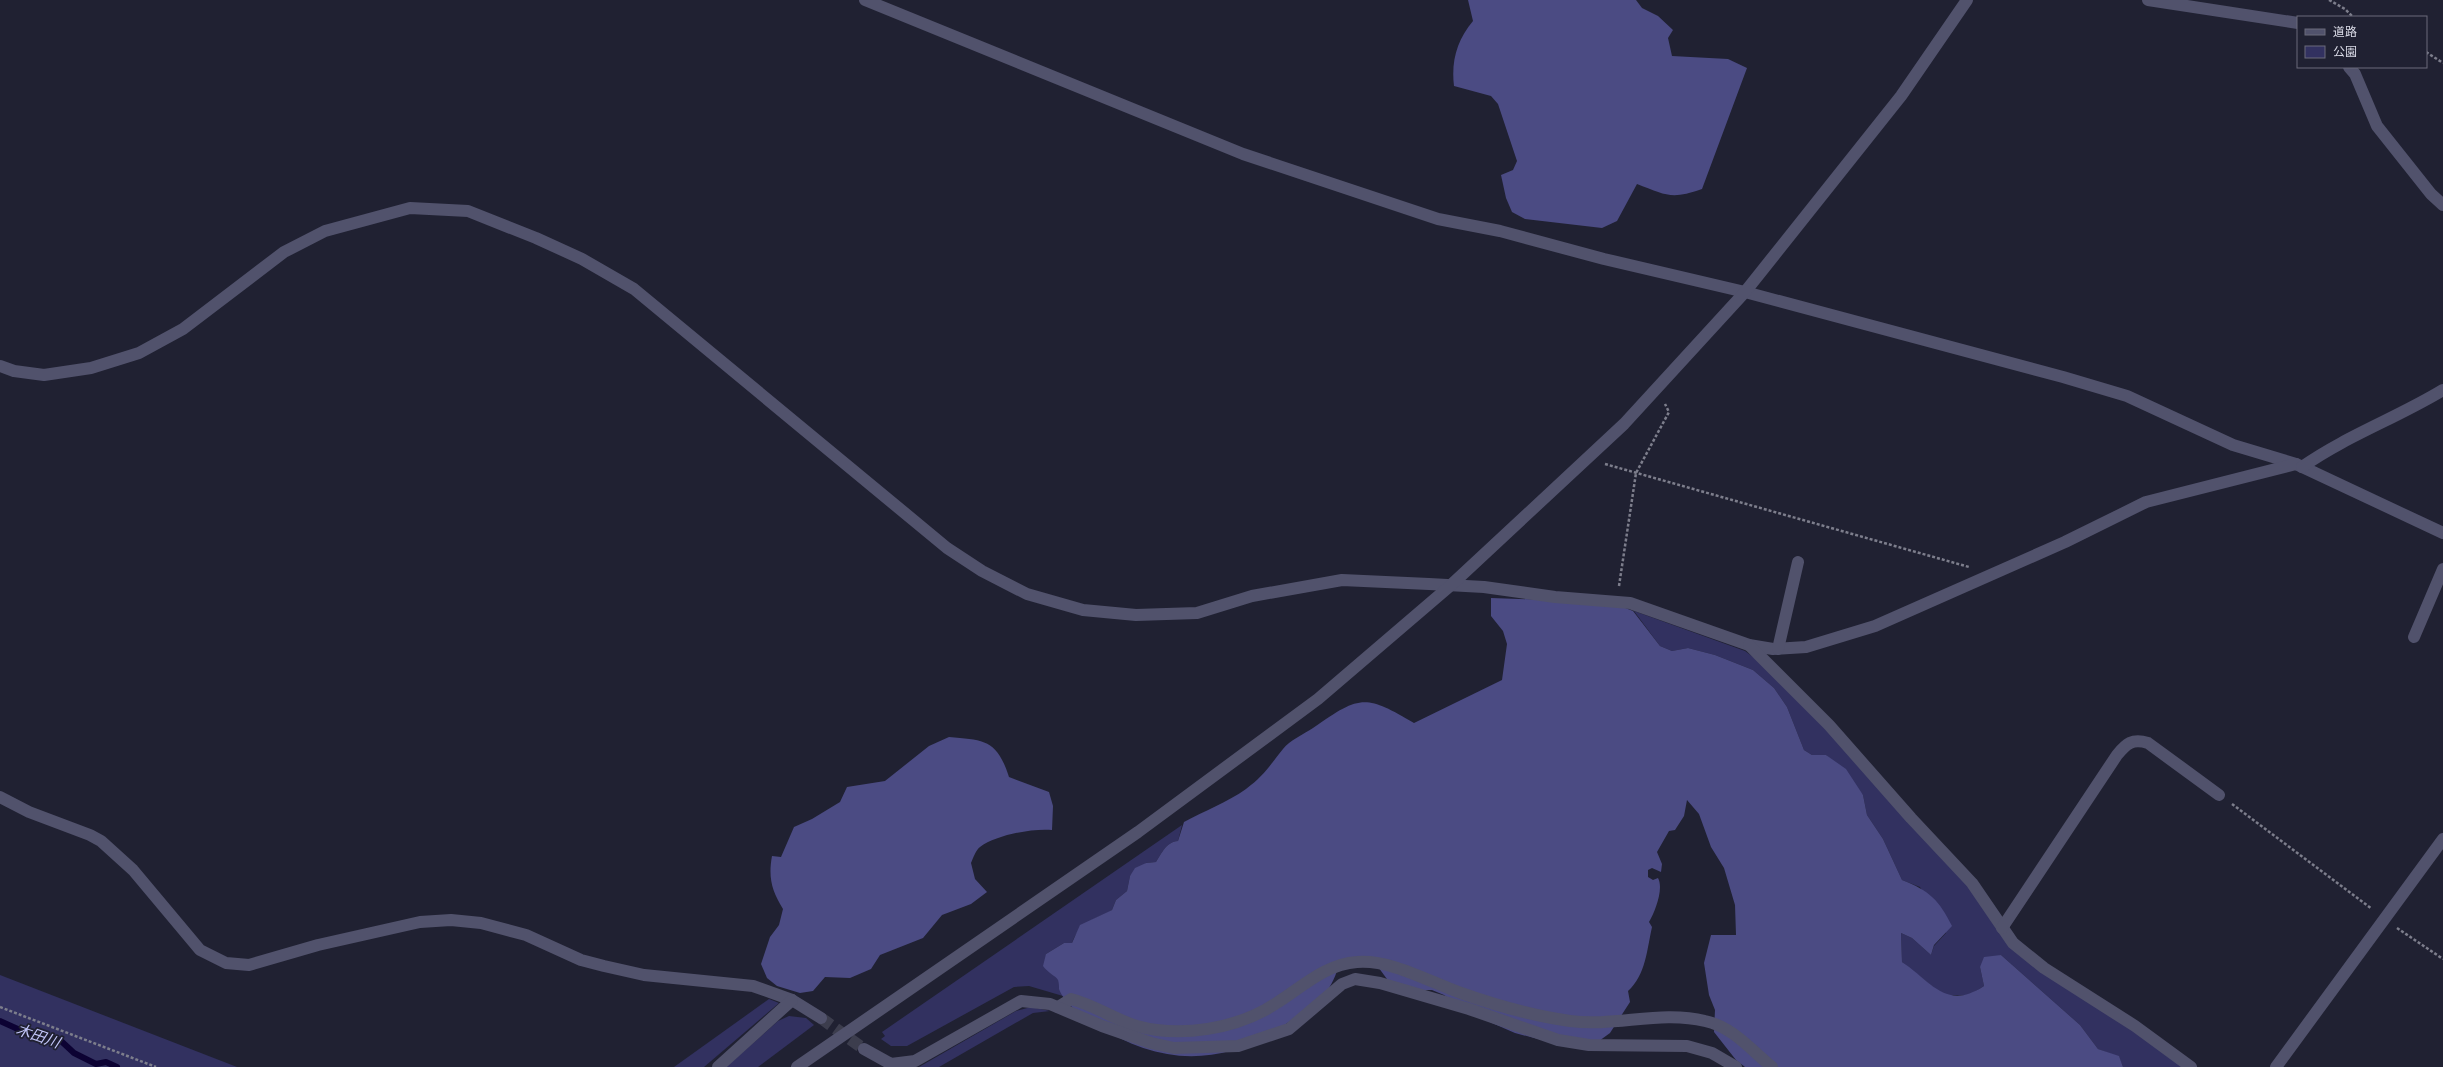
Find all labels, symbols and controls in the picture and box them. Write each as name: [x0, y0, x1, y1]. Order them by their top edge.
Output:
legend: [2297, 16, 2427, 68]
text: 道路: [2333, 22, 2357, 41]
text: 公園: [2333, 42, 2357, 61]
water label: 木田川: [13, 1017, 65, 1054]

